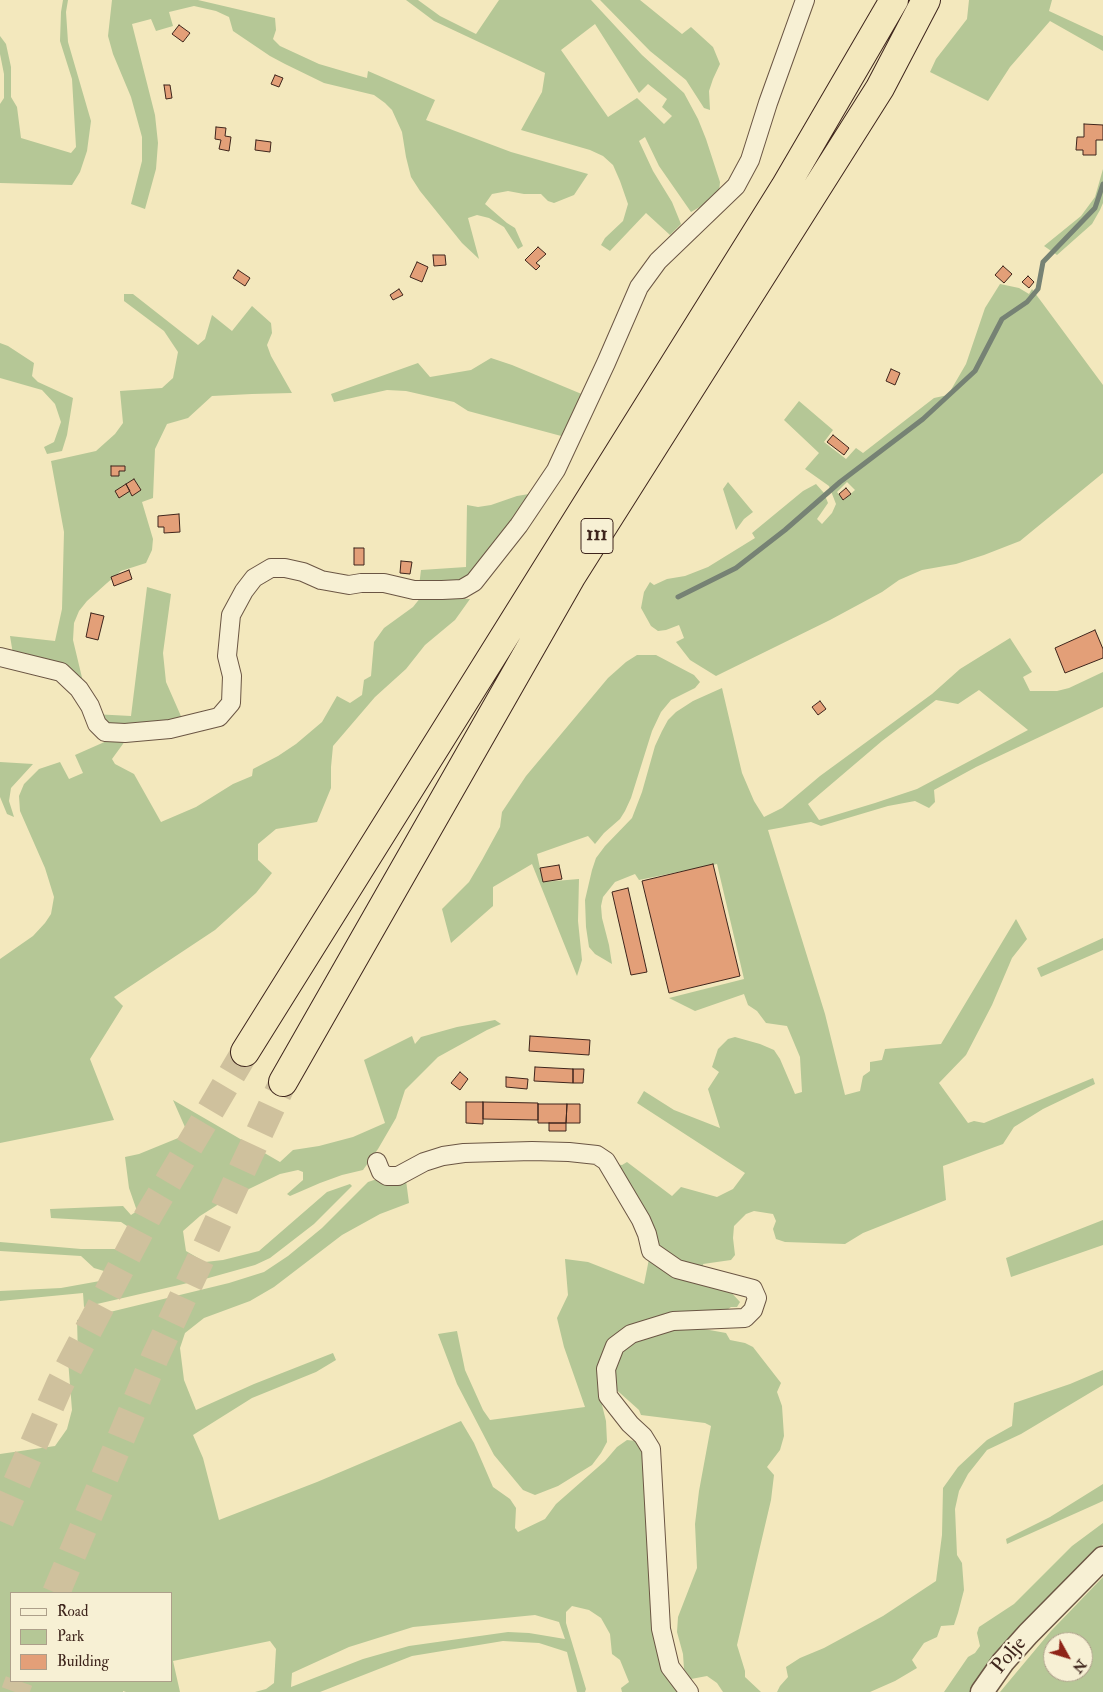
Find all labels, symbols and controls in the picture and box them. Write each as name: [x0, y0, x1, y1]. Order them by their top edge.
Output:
road number: 111: [581, 518, 613, 554]
legend: [10, 1592, 172, 1682]
text: Road: [57, 1602, 88, 1621]
text: Park: [57, 1627, 84, 1646]
street label: Polje: [987, 1632, 1033, 1680]
north arrow: [1043, 1632, 1093, 1682]
text: Building: [57, 1652, 109, 1671]
text: N: [1069, 1656, 1090, 1676]

